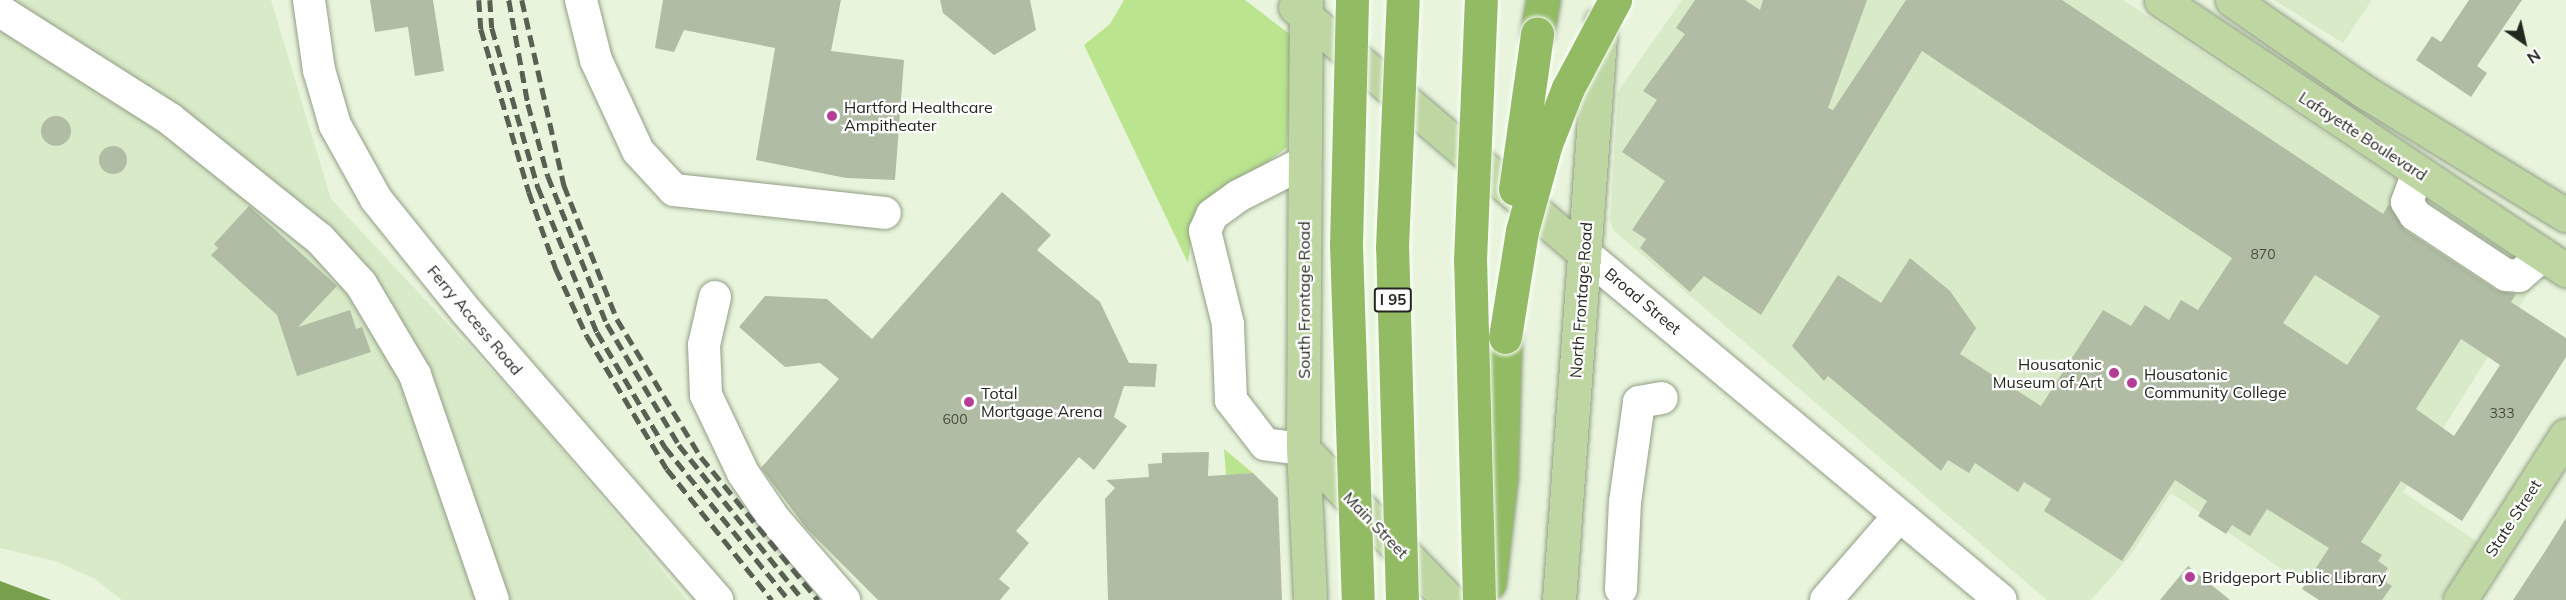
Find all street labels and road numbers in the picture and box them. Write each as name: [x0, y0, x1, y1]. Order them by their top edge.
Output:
street label: Lafayette Boulevard: [2295, 87, 2431, 185]
street label: South Frontage Road: [1294, 221, 1314, 379]
street label: North Frontage Road: [1566, 221, 1596, 379]
street label: Ferry Access Road: [424, 261, 526, 379]
street label: Broad Street: [1601, 264, 1685, 338]
road number: I 95: [1374, 288, 1412, 312]
street label: State Street: [2481, 476, 2545, 560]
street label: Main Street: [1340, 488, 1412, 562]

